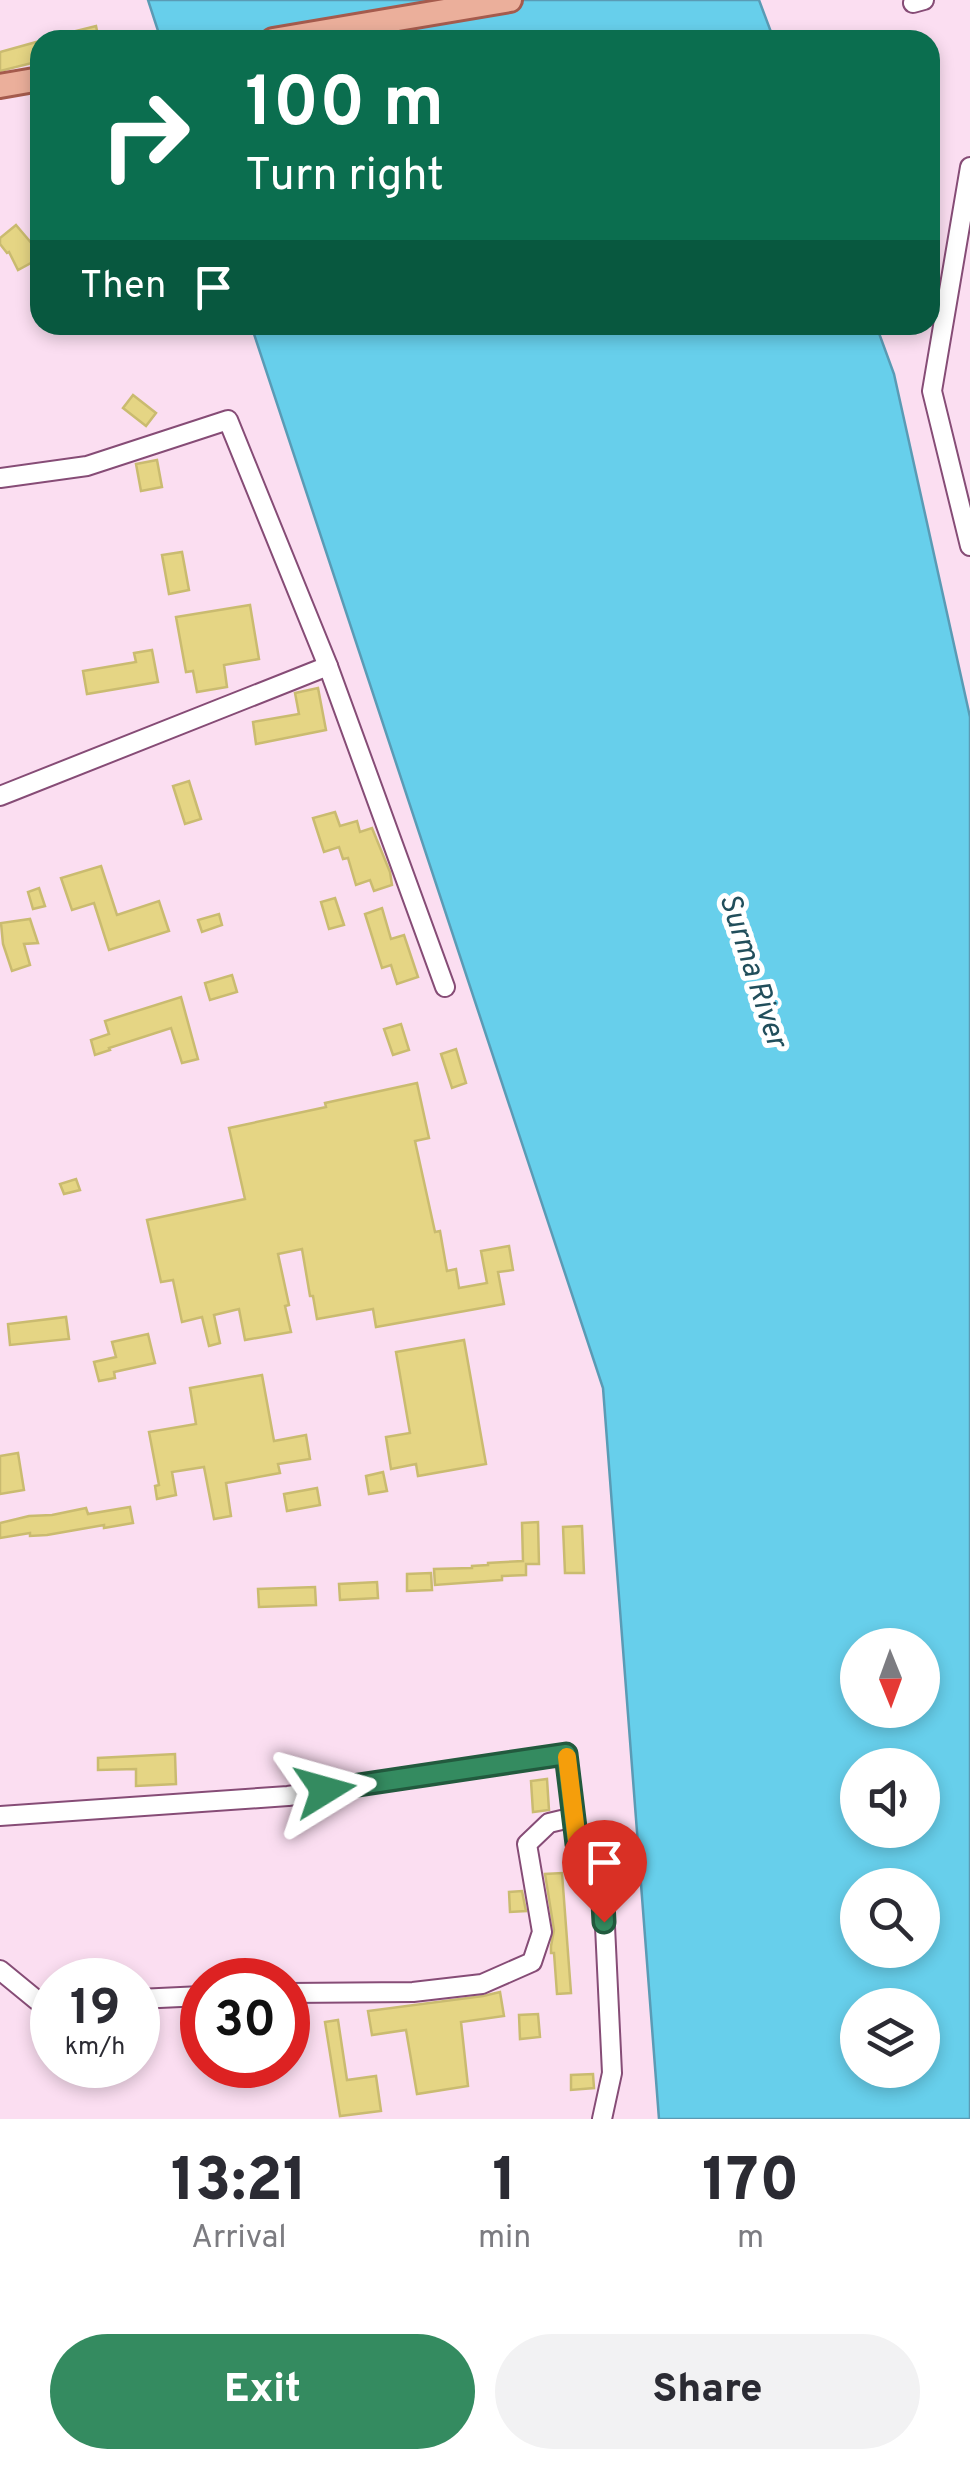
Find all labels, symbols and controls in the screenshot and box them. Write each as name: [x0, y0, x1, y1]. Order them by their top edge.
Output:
text: 100 m: [245, 62, 444, 151]
icon: right: [80, 70, 210, 200]
text: Turn right: [245, 149, 444, 206]
icon: arrive: [186, 260, 241, 315]
text: Then: [80, 263, 166, 312]
water label: Surma River: [709, 889, 795, 1055]
north arrow: [840, 1628, 940, 1728]
map controls: [840, 1628, 940, 2088]
position arrow: [273, 1738, 377, 1842]
button: sound: [840, 1748, 940, 1848]
pin: [562, 1820, 647, 1923]
icon: arrive: [577, 1835, 632, 1890]
button: search: [840, 1868, 940, 1968]
speed limit sign: 30: [180, 1958, 310, 2088]
text: 19: [70, 1979, 120, 2042]
button: layers: [840, 1988, 940, 2088]
text: km/h: [65, 2032, 125, 2064]
text: 13:21: [171, 2146, 307, 2222]
text: 1: [492, 2146, 517, 2222]
text: 170: [702, 2146, 799, 2222]
text: Arrival: [191, 2219, 287, 2259]
text: min: [478, 2219, 531, 2259]
text: m: [737, 2219, 764, 2259]
button: Exit: [50, 2334, 475, 2449]
button: Share: [495, 2334, 920, 2449]

